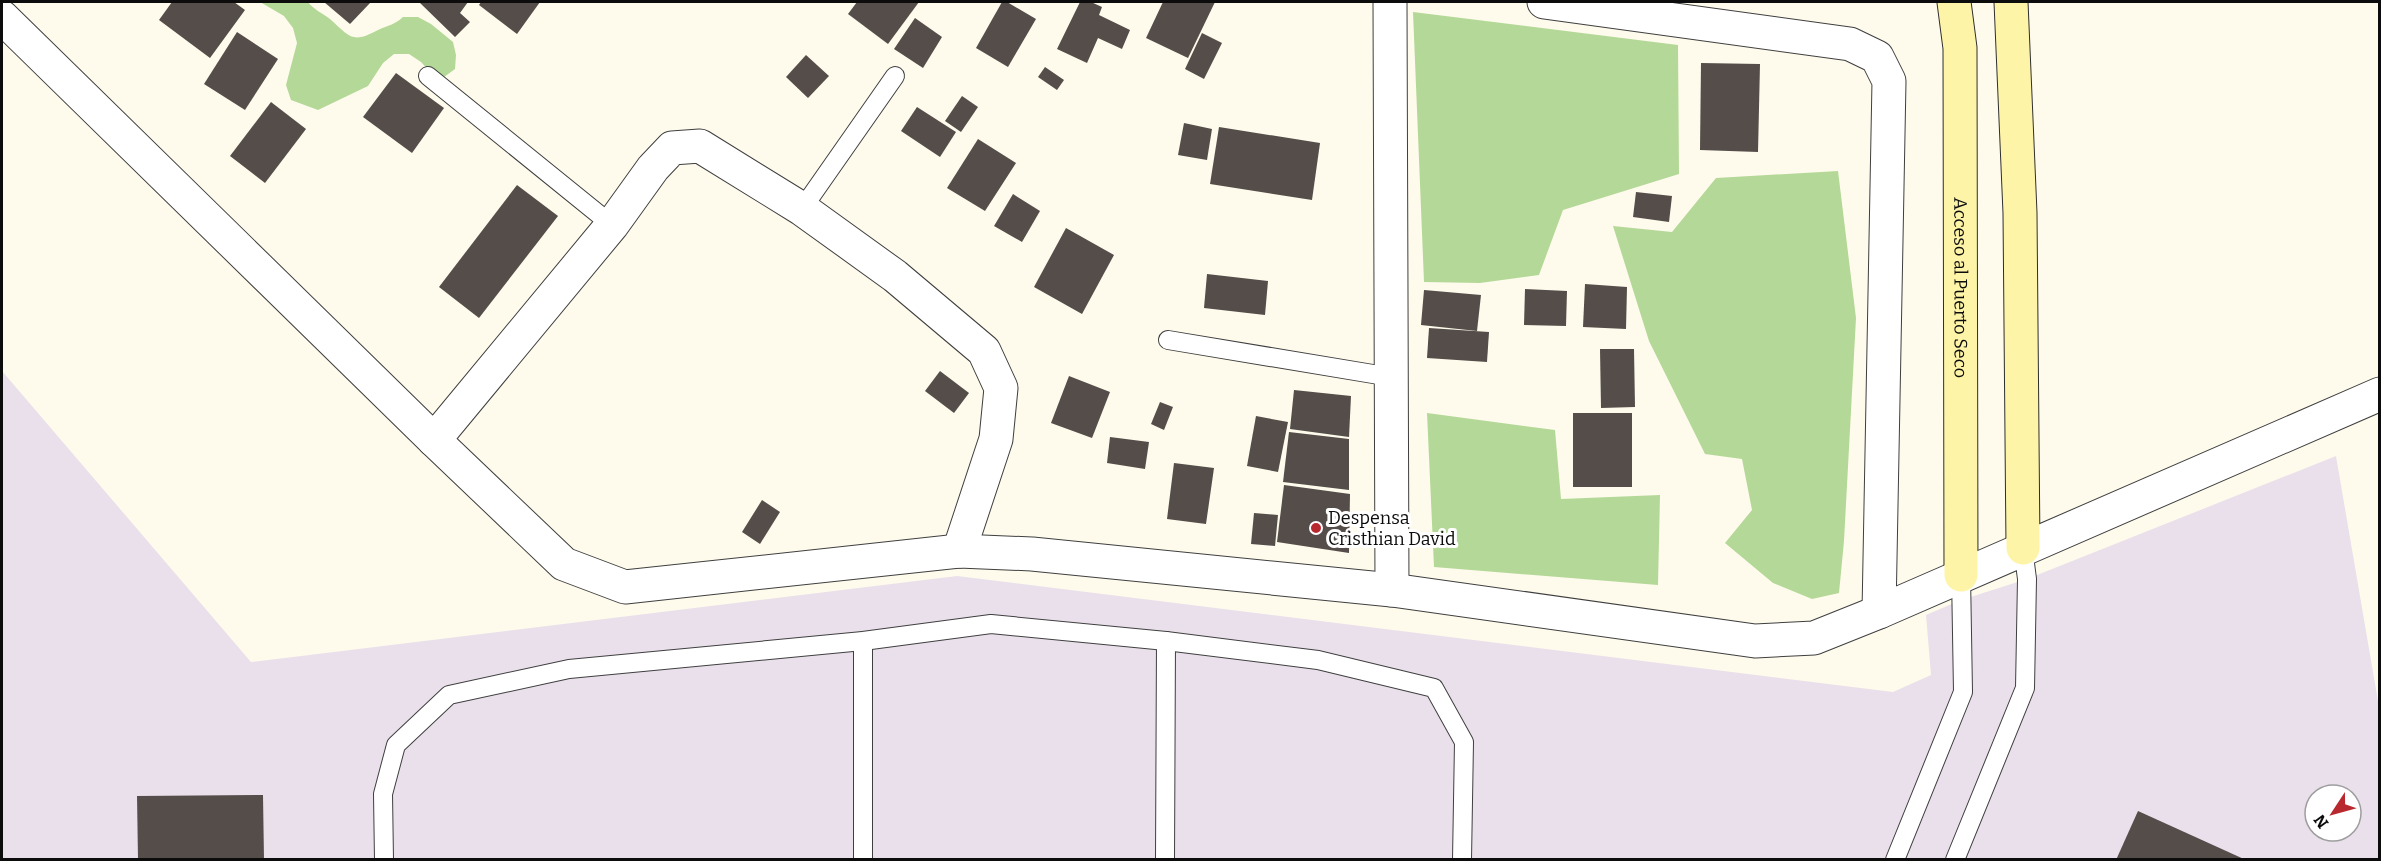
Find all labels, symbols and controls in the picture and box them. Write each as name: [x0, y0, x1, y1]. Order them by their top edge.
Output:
street label: Acceso al Puerto Seco: [1949, 197, 1972, 378]
place label: Despensa Cristhian David: [1328, 507, 1456, 550]
marker: Despensa Cristhian David: [1309, 521, 1323, 535]
north arrow: [2303, 783, 2363, 843]
text: N: [2310, 811, 2333, 832]

